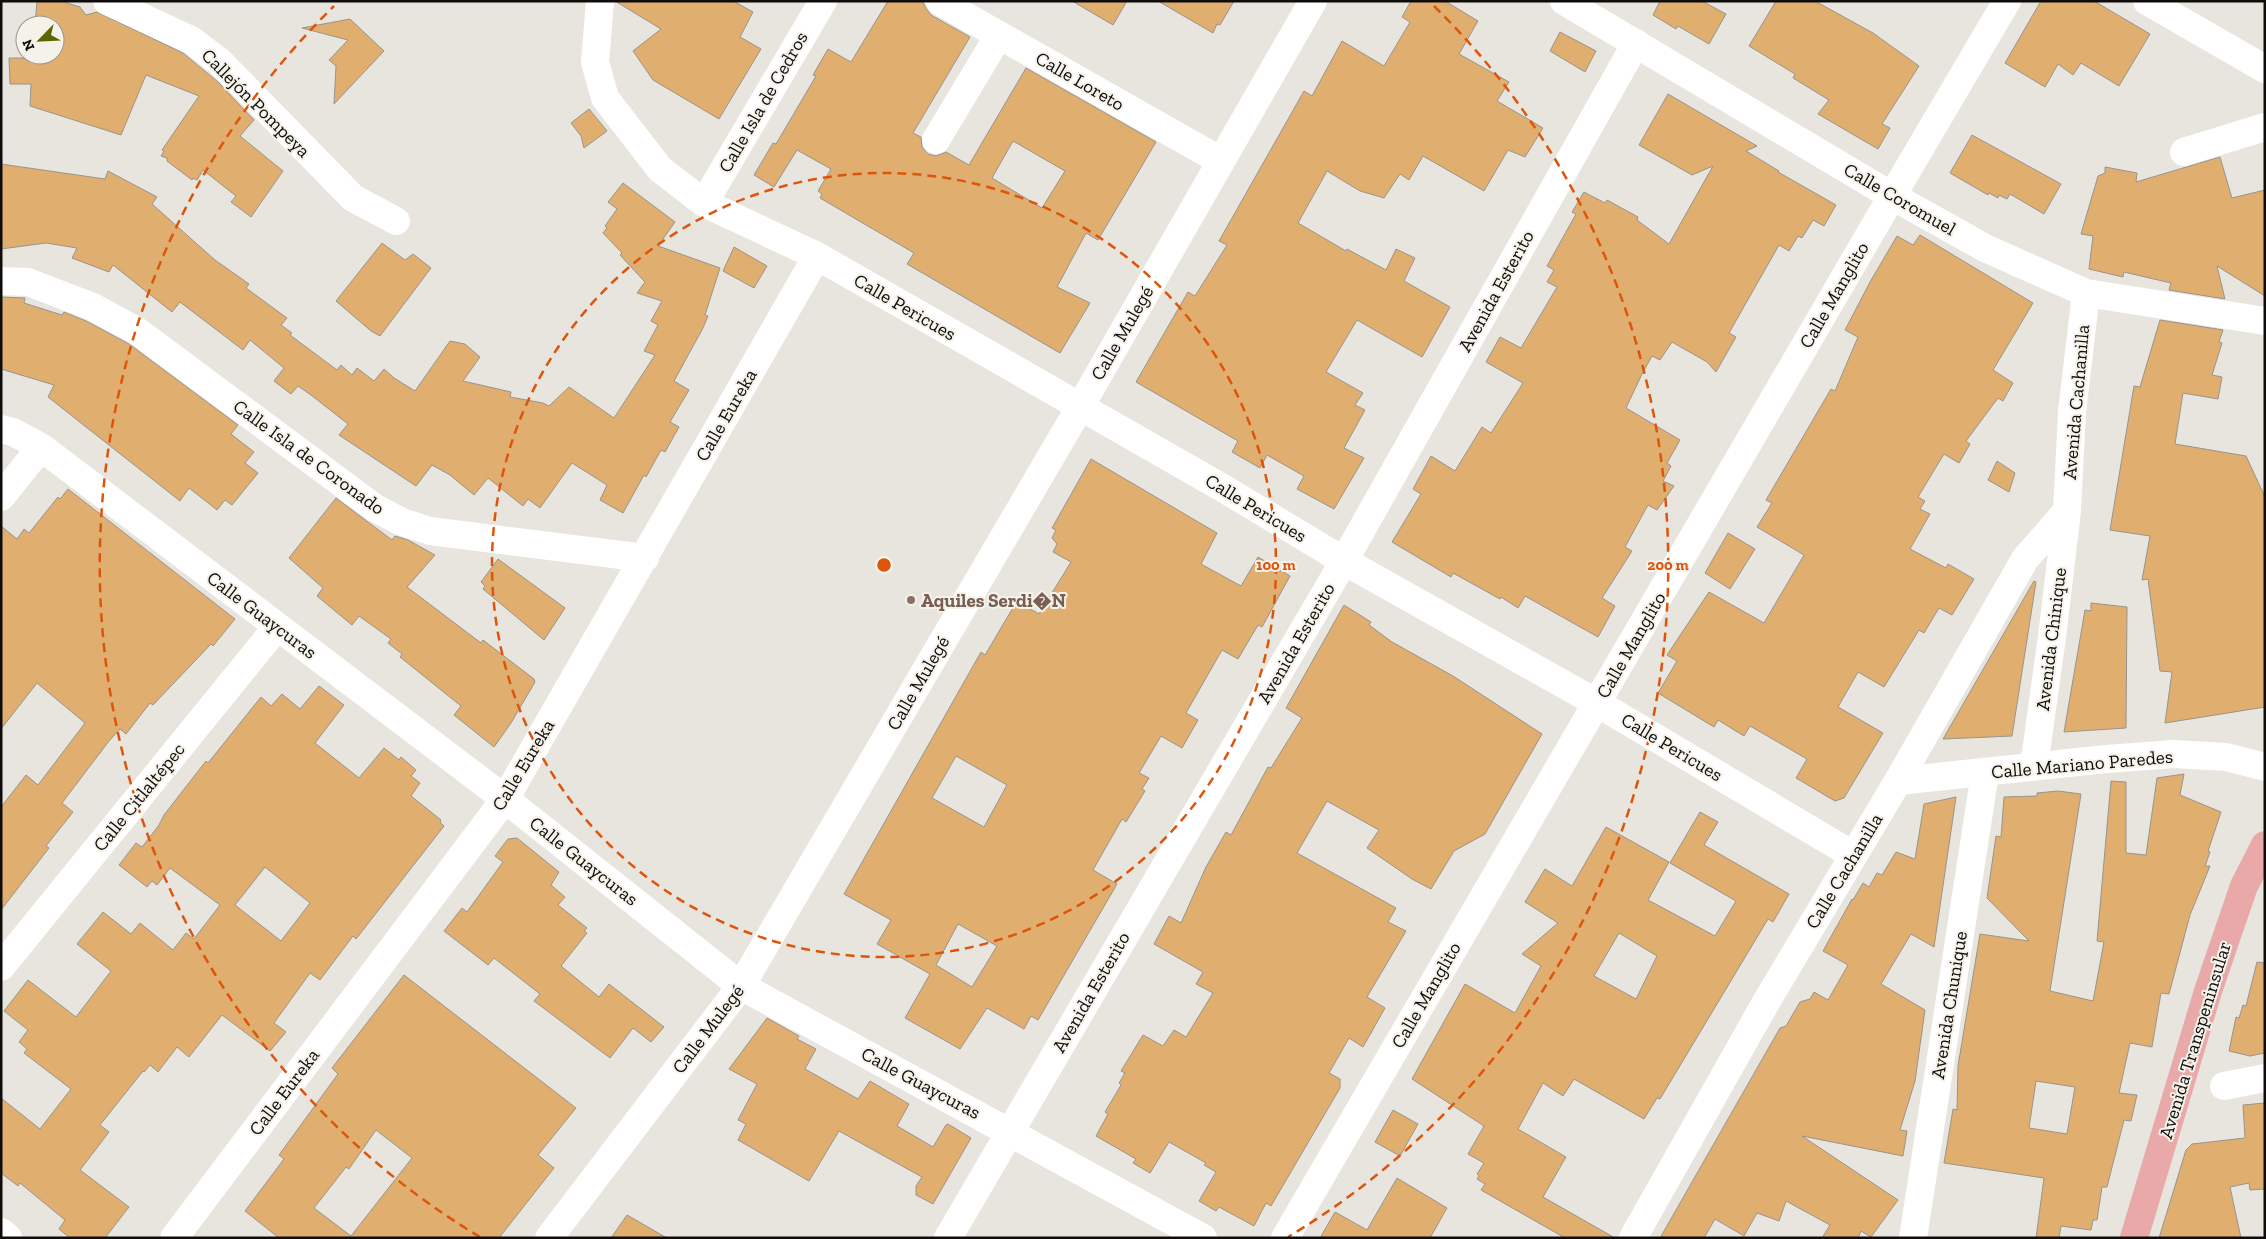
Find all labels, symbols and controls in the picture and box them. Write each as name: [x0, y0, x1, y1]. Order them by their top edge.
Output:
north arrow: [15, 15, 65, 65]
street label: Calle Isla de Cedros: [713, 27, 813, 177]
text: N: [19, 36, 39, 53]
street label: Callejón Pompeya: [197, 44, 315, 162]
street label: Calle Loreto: [1032, 46, 1129, 116]
street label: Calle Coromuel: [1840, 158, 1960, 240]
street label: Avenida Esterito: [1453, 226, 1539, 356]
street label: Calle Manglito: [1794, 238, 1874, 352]
street label: Calle Pericues: [850, 268, 960, 346]
street label: Calle Mulegé: [1086, 282, 1158, 384]
street label: Avenida Cachanilla: [2058, 324, 2094, 480]
street label: Calle Eureka: [690, 365, 762, 465]
street label: Calle Isla de Coronado: [229, 394, 389, 520]
street label: Calle Pericues: [1201, 469, 1311, 547]
centre of rings: [875, 556, 893, 574]
text: 100 m: [1256, 556, 1296, 574]
text: 200 m: [1647, 556, 1689, 574]
street label: Calle Guaycuras: [202, 566, 322, 664]
street label: Avenida Chinique: [2031, 566, 2071, 712]
street label: Avenida Esterito: [1252, 578, 1340, 707]
street label: Calle Manglito: [1591, 588, 1671, 702]
place label: Aquiles Serdi�N: [921, 589, 1066, 612]
marker: Aquiles Serdi�N: [905, 594, 917, 606]
street label: Calle Mulegé: [882, 632, 954, 734]
street label: Calle Pericues: [1617, 708, 1727, 786]
street label: Calle Eureka: [487, 715, 559, 815]
street label: Calle Citlaltépec: [88, 738, 190, 856]
street label: Calle Mariano Paredes: [1990, 745, 2174, 783]
street label: Calle Cachanilla: [1801, 809, 1887, 933]
street label: Calle Guaycuras: [525, 811, 643, 911]
street label: Avenida Esterito: [1047, 927, 1135, 1056]
street label: Avenida Chunique: [1926, 929, 1972, 1081]
street label: Calle Manglito: [1386, 938, 1466, 1052]
street label: Avenida Transpeninsular: [2154, 939, 2236, 1141]
street label: Calle Mulegé: [667, 980, 749, 1078]
street label: Calle Guaycuras: [857, 1042, 985, 1124]
street label: Calle Eureka: [244, 1044, 324, 1140]

